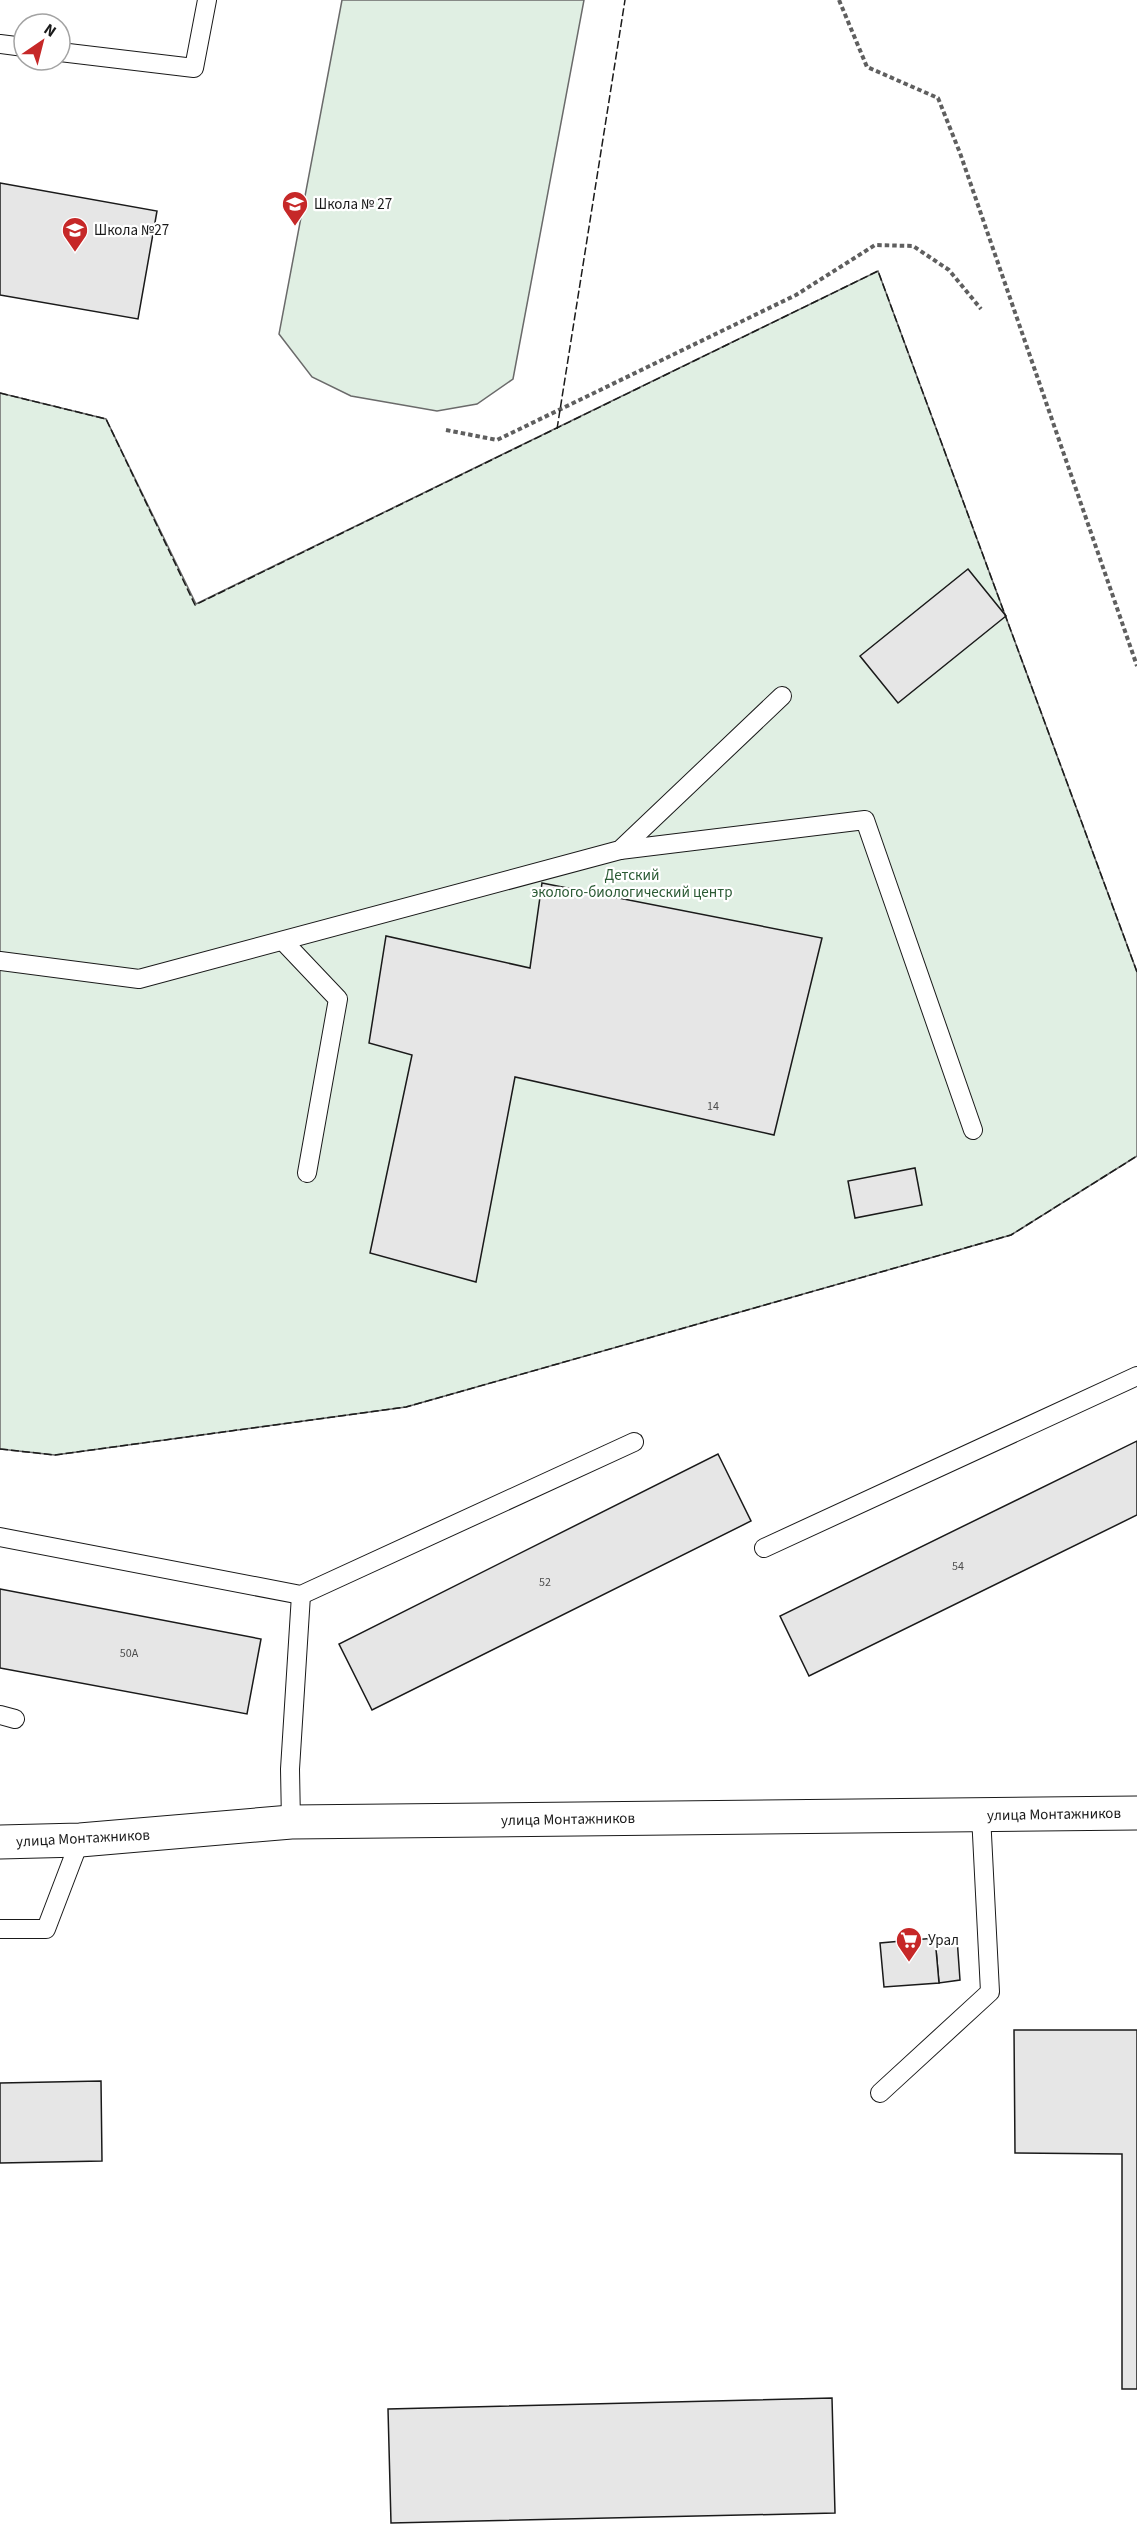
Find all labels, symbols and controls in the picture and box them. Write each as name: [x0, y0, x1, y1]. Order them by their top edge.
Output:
north arrow: [12, 12, 72, 72]
text: N: [39, 18, 61, 43]
school or university icon: Школа № 27: [280, 189, 310, 227]
place label: Школа № 27: [314, 194, 392, 215]
school or university icon: Школа №27: [60, 215, 90, 253]
place label: Школа №27: [94, 220, 169, 241]
park label: Детский эколого-биологический центр: [532, 865, 732, 903]
house number: 14: [707, 1098, 719, 1115]
house number: 54: [952, 1558, 964, 1575]
house number: 52: [539, 1574, 551, 1591]
house number: 50А: [120, 1645, 139, 1662]
street label: улица Монтажников: [987, 1803, 1122, 1826]
street label: улица Монтажников: [501, 1808, 636, 1831]
street label: улица Монтажников: [16, 1824, 151, 1852]
supermarket icon: Урал: [894, 1925, 924, 1963]
place label: Урал: [928, 1930, 959, 1951]

